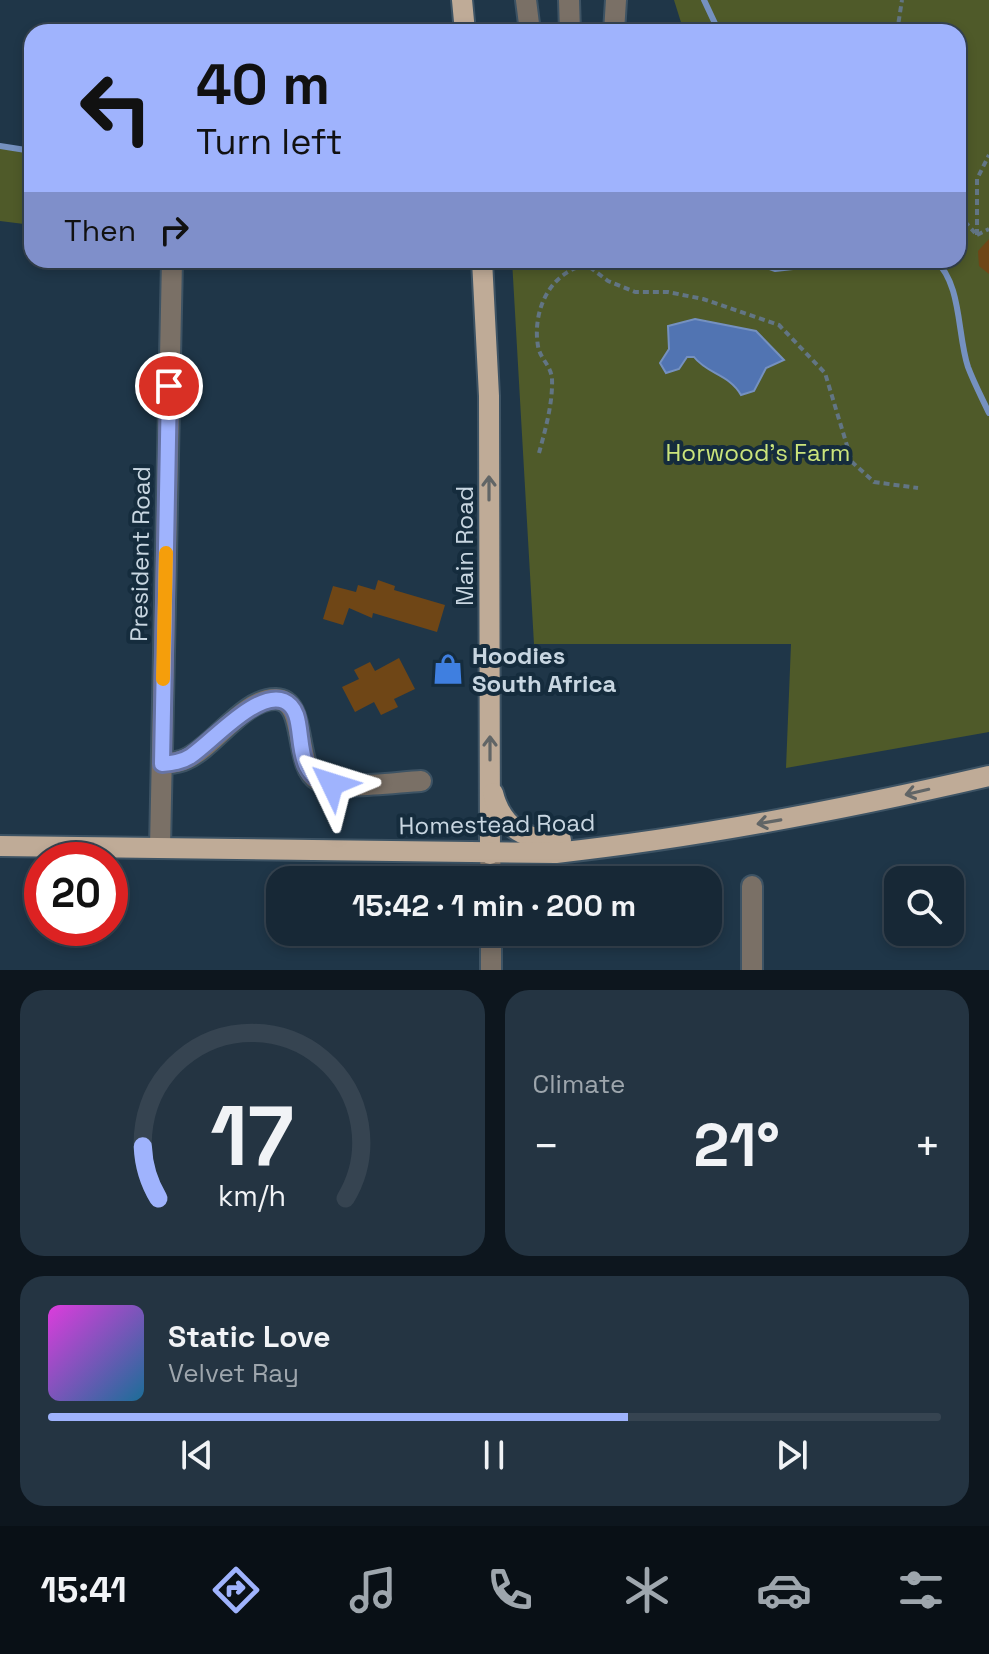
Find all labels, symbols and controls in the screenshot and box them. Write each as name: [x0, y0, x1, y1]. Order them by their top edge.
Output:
text: 40 m: [196, 49, 330, 120]
icon: left: [64, 56, 168, 160]
text: Turn left: [196, 119, 343, 165]
icon: right: [152, 208, 196, 252]
text: Then: [64, 211, 136, 250]
pin: [135, 352, 203, 420]
icon: arrive: [147, 364, 191, 408]
park label: Horwood's Farm: [666, 437, 850, 468]
street label: President Road: [123, 466, 157, 642]
one-way arrow: [481, 475, 497, 502]
street label: Main Road: [449, 486, 480, 606]
place label: Hoodies South Africa: [472, 640, 617, 699]
shop icon: Hoodies South Africa: [431, 652, 465, 686]
one-way arrow: [482, 735, 498, 762]
position arrow: [290, 742, 374, 826]
one-way arrow: [905, 785, 931, 800]
street label: Homestead Road: [398, 807, 596, 841]
one-way arrow: [756, 816, 782, 831]
speed limit sign: 20: [24, 842, 128, 946]
map controls: [884, 866, 964, 946]
button: search: [884, 866, 964, 946]
text: 15:42 · 1 min · 200 m: [352, 886, 636, 925]
text: Climate: [533, 1067, 625, 1101]
text: 17: [210, 1083, 294, 1189]
text: 21°: [694, 1107, 780, 1184]
text: −: [533, 1118, 560, 1174]
text: +: [914, 1118, 941, 1174]
text: km/h: [218, 1178, 286, 1214]
text: Static Love: [168, 1317, 331, 1356]
text: Velvet Ray: [168, 1356, 299, 1390]
icon: previous: [175, 1433, 219, 1477]
icon: pause: [472, 1433, 516, 1477]
icon: next: [770, 1433, 814, 1477]
icon: directions: [208, 1562, 264, 1618]
icon: music: [345, 1562, 401, 1618]
icon: phone: [482, 1562, 538, 1618]
icon: climate: [619, 1562, 675, 1618]
icon: car: [756, 1562, 812, 1618]
icon: filters: [893, 1562, 949, 1618]
text: 15:41: [40, 1567, 127, 1613]

